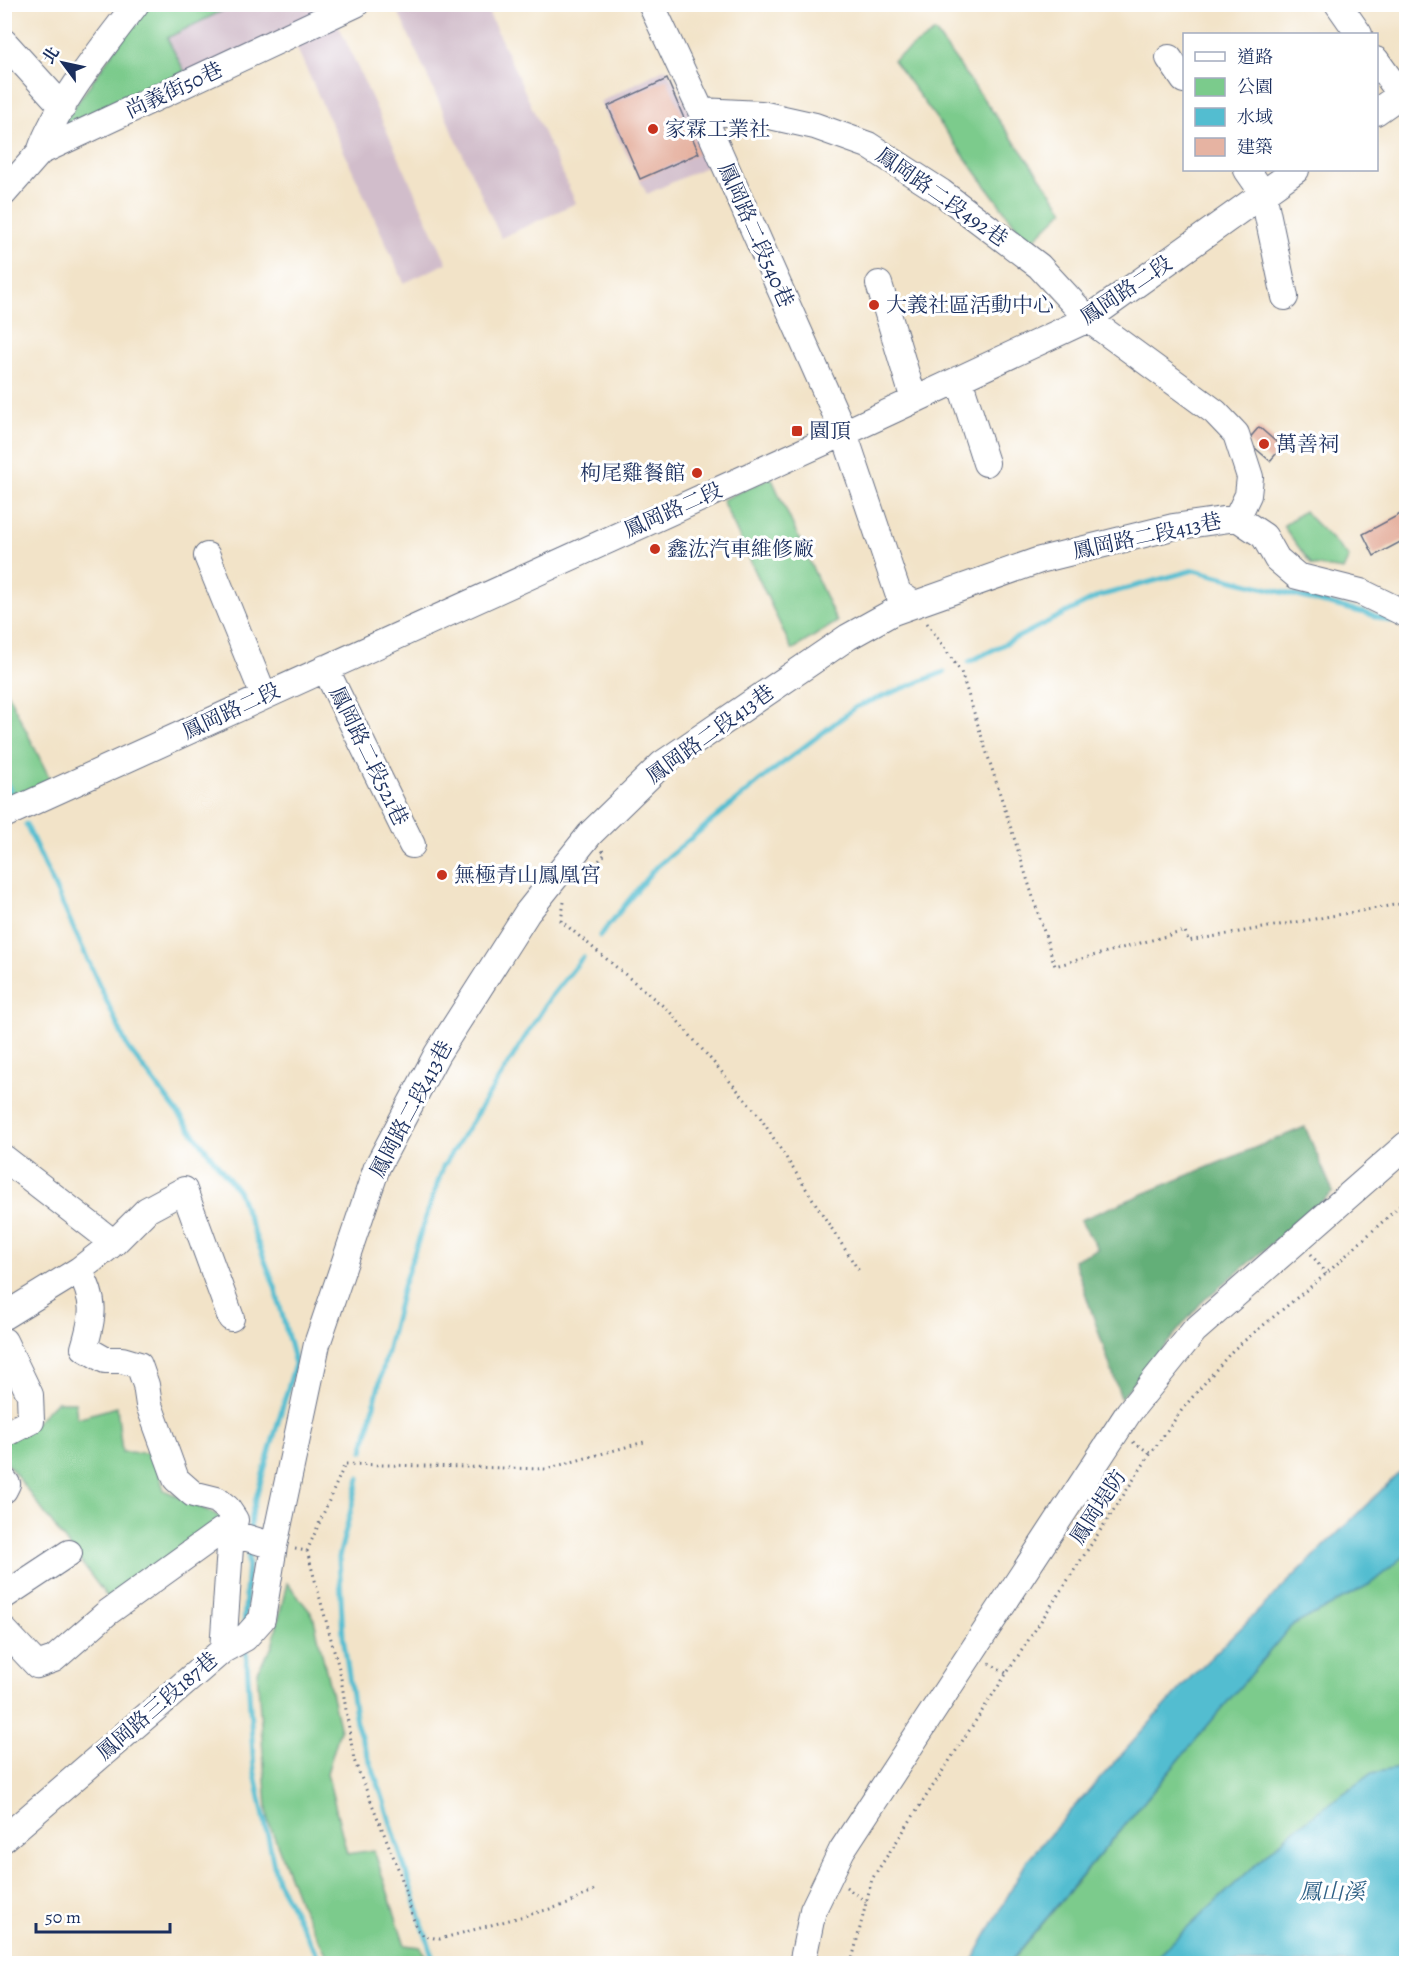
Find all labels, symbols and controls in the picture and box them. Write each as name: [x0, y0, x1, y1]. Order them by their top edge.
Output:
north arrow: [33, 33, 93, 93]
legend: [1183, 33, 1378, 171]
text: 北: [38, 43, 65, 68]
text: 道路: [1237, 45, 1273, 69]
street label: 尚義街50巷: [121, 55, 227, 125]
text: 公園: [1237, 75, 1273, 99]
text: 水域: [1237, 105, 1273, 129]
place label: 家霖工業社: [665, 115, 770, 143]
marker: 家霖工業社: [646, 122, 660, 136]
text: 建築: [1237, 135, 1273, 159]
street label: 鳳岡路二段492巷: [870, 141, 1014, 253]
street label: 鳳岡路二段540巷: [712, 158, 800, 312]
street label: 鳳岡路二段: [1075, 249, 1177, 331]
place label: 大義社區活動中心: [886, 291, 1054, 319]
marker: 大義社區活動中心: [867, 298, 881, 312]
place label: 園頂: [809, 417, 851, 445]
marker: 園頂: [790, 424, 804, 438]
place label: 萬善祠: [1276, 430, 1339, 458]
marker: 萬善祠: [1257, 437, 1271, 451]
place label: 枸尾雞餐館: [580, 459, 685, 487]
marker: 枸尾雞餐館: [690, 466, 704, 480]
street label: 鳳岡路二段: [619, 476, 727, 544]
street label: 鳳岡路二段413巷: [1070, 507, 1224, 565]
place label: 鑫汯汽車維修廠: [667, 535, 814, 563]
marker: 鑫汯汽車維修廠: [648, 542, 662, 556]
street label: 鳳岡路二段: [178, 676, 284, 746]
street label: 鳳岡路二段413巷: [641, 678, 779, 790]
street label: 鳳岡路二段521巷: [323, 681, 415, 831]
place label: 無極青山鳳凰宮: [454, 861, 601, 889]
marker: 無極青山鳳凰宮: [435, 868, 449, 882]
street label: 鳳岡路二段413巷: [363, 1036, 459, 1182]
street label: 鳳岡堤防: [1063, 1464, 1133, 1550]
street label: 鳳岡路三段187巷: [90, 1646, 224, 1766]
water label: 鳳山溪: [1299, 1877, 1367, 1907]
scale bar: [36, 1896, 170, 1934]
text: 50 m: [45, 1905, 81, 1929]

